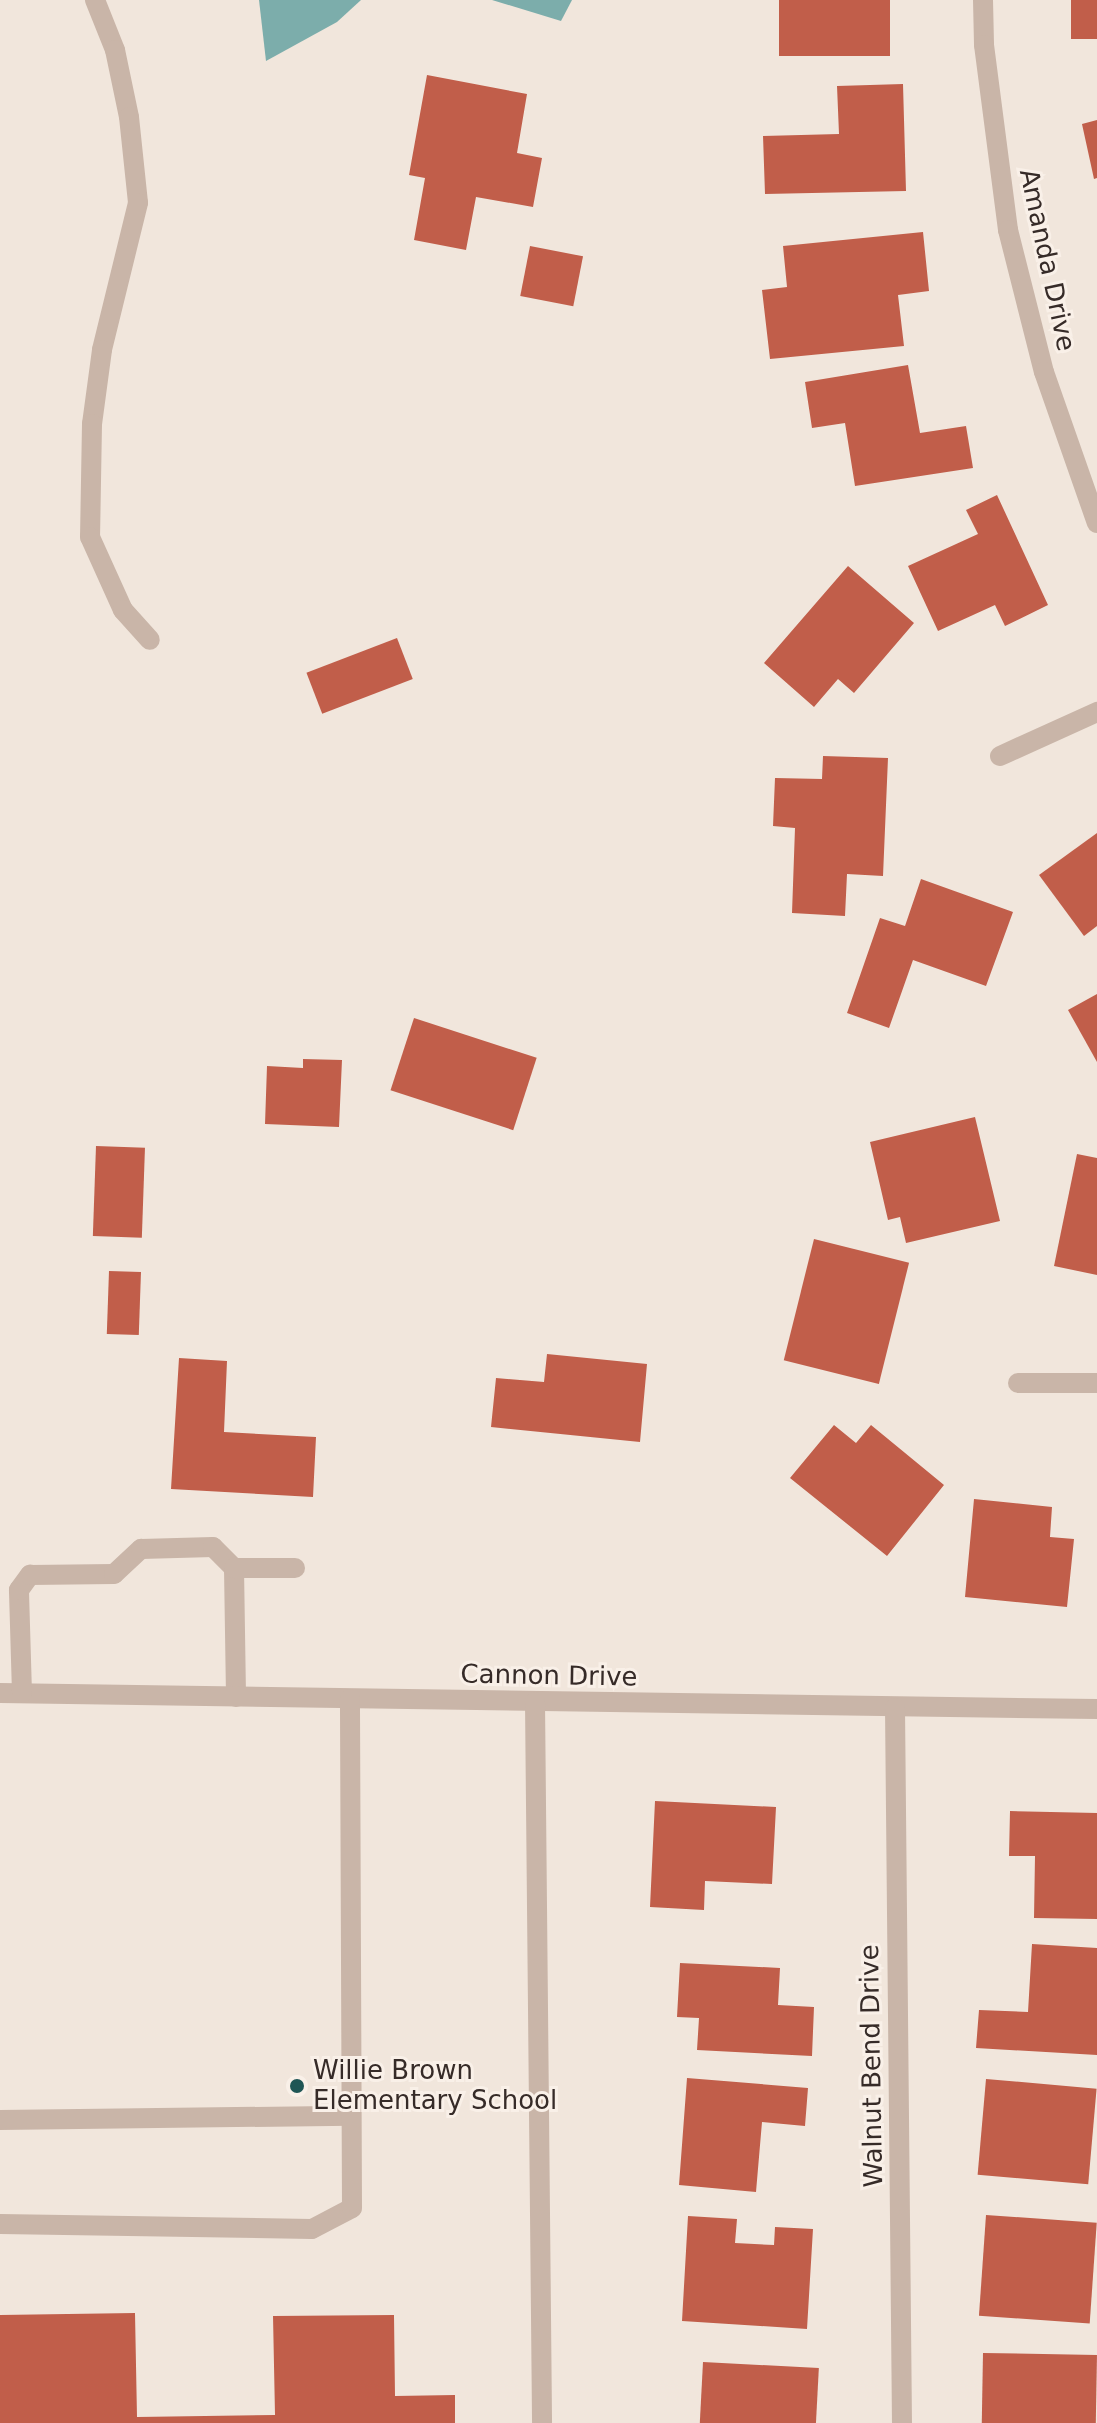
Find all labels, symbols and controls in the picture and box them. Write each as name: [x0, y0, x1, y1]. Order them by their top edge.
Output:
street label: Amanda Drive: [1012, 166, 1082, 354]
street label: Cannon Drive: [460, 1659, 638, 1693]
street label: Walnut Bend Drive: [854, 1944, 890, 2188]
place label: Willie Brown Elementary School: [313, 2055, 557, 2116]
marker: Willie Brown Elementary School: [288, 2077, 306, 2095]

